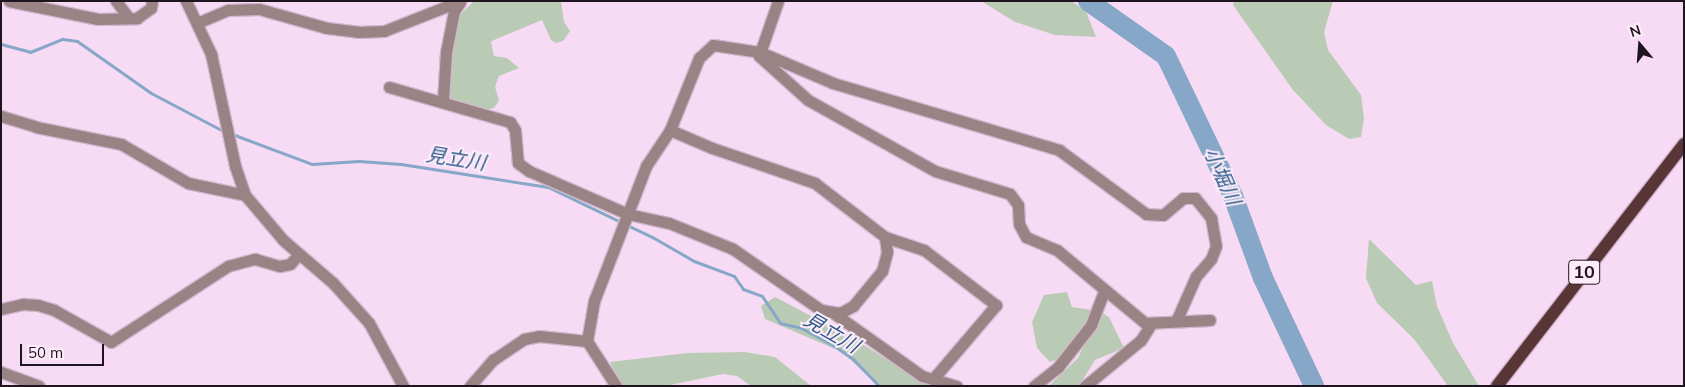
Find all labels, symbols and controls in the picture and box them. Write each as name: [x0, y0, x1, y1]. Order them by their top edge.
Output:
north arrow: [1615, 20, 1665, 70]
text: N: [1628, 21, 1643, 41]
water label: 見立川: [424, 141, 488, 175]
water label: 小堀川: [1200, 144, 1246, 208]
road number: 10: [1568, 256, 1600, 288]
water label: 見立川: [800, 307, 864, 357]
scale bar: [22, 334, 106, 366]
text: 50 m: [28, 343, 63, 362]

